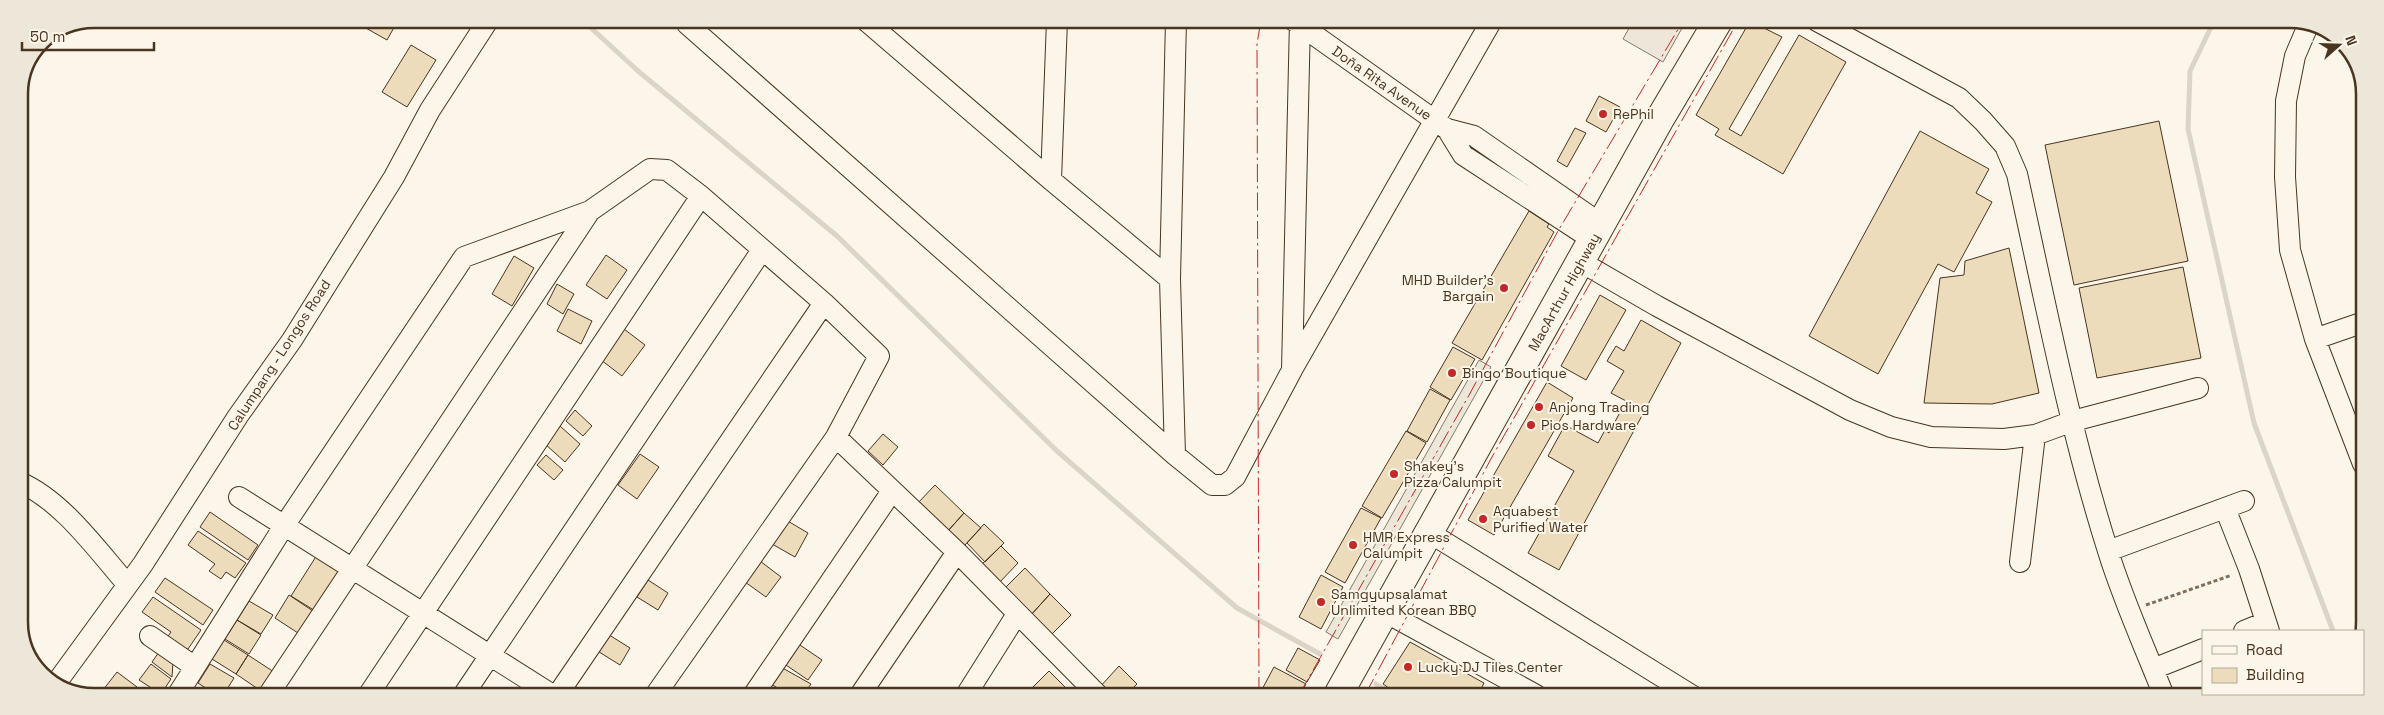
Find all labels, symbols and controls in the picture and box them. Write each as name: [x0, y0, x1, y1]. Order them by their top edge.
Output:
scale bar: [22, 20, 155, 52]
north arrow: [2314, 20, 2364, 70]
text: 50 m: [30, 27, 65, 46]
text: N: [2341, 33, 2361, 48]
street label: Doña Rita Avenue: [1329, 42, 1435, 124]
place label: RePhil: [1613, 105, 1654, 123]
marker: RePhil: [1597, 108, 1609, 120]
street label: MacArthur Highway: [1524, 230, 1604, 354]
place label: MHD Builder’s Bargain: [1402, 271, 1494, 305]
street label: Calumpang - Longos Road: [223, 276, 335, 434]
marker: MHD Builder’s Bargain: [1498, 282, 1510, 294]
place label: Bingo Boutique: [1462, 364, 1567, 382]
marker: Bingo Boutique: [1446, 367, 1458, 379]
place label: Anjong Trading: [1549, 398, 1649, 416]
marker: Anjong Trading: [1533, 401, 1545, 413]
place label: Pios Hardware: [1541, 416, 1636, 434]
marker: Pios Hardware: [1525, 419, 1537, 431]
place label: Shakey’s Pizza Calumpit: [1404, 457, 1502, 491]
marker: Shakey’s Pizza Calumpit: [1388, 468, 1400, 480]
place label: Aquabest Purified Water: [1493, 502, 1588, 536]
marker: Aquabest Purified Water: [1477, 513, 1489, 525]
place label: HMR Express Calumpit: [1363, 528, 1450, 562]
marker: HMR Express Calumpit: [1347, 539, 1359, 551]
place label: Samgyupsalamat Unlimited Korean BBQ: [1331, 585, 1477, 619]
marker: Samgyupsalamat Unlimited Korean BBQ: [1315, 596, 1327, 608]
legend: [2202, 630, 2364, 695]
text: Road: [2246, 640, 2283, 659]
place label: Lucky DJ Tiles Center: [1418, 658, 1563, 676]
marker: Lucky DJ Tiles Center: [1402, 661, 1414, 673]
text: Building: [2246, 665, 2305, 684]

